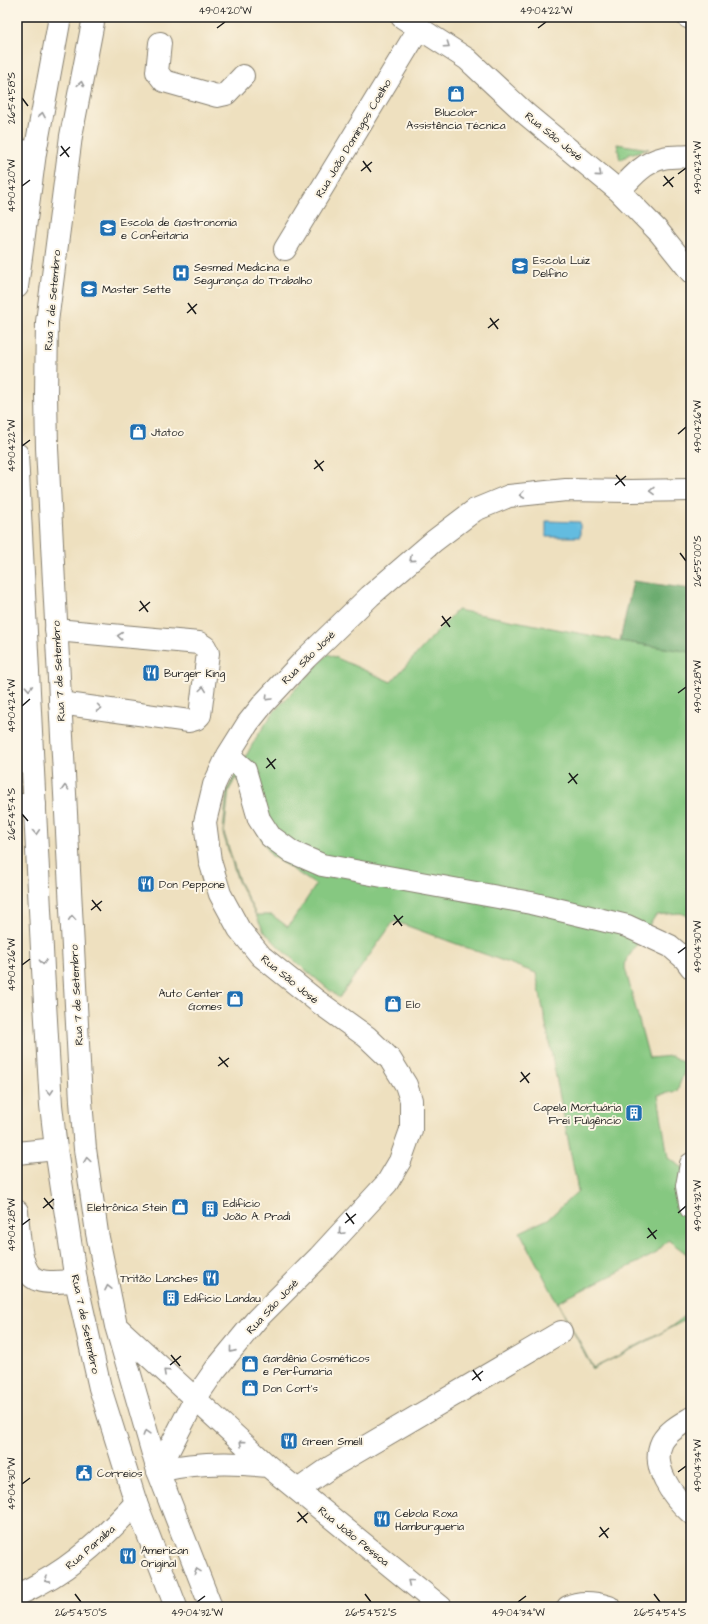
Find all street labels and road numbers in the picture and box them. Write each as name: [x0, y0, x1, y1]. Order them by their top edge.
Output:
street label: Rua João Domingos Coelho: [312, 76, 396, 201]
street label: Rua São José: [522, 108, 586, 164]
street label: Rua 7 de Setembro: [41, 248, 64, 351]
street label: Rua 7 de Setembro: [48, 619, 69, 722]
street label: Rua São José: [278, 627, 338, 687]
street label: Rua 7 de Setembro: [66, 943, 87, 1046]
street label: Rua São José: [258, 951, 322, 1007]
street label: Rua 7 de Setembro: [68, 1273, 104, 1376]
street label: Rua São José: [243, 1276, 302, 1337]
street label: Rua João Pessoa: [315, 1503, 393, 1570]
street label: Rua Paraíba: [62, 1521, 119, 1573]

